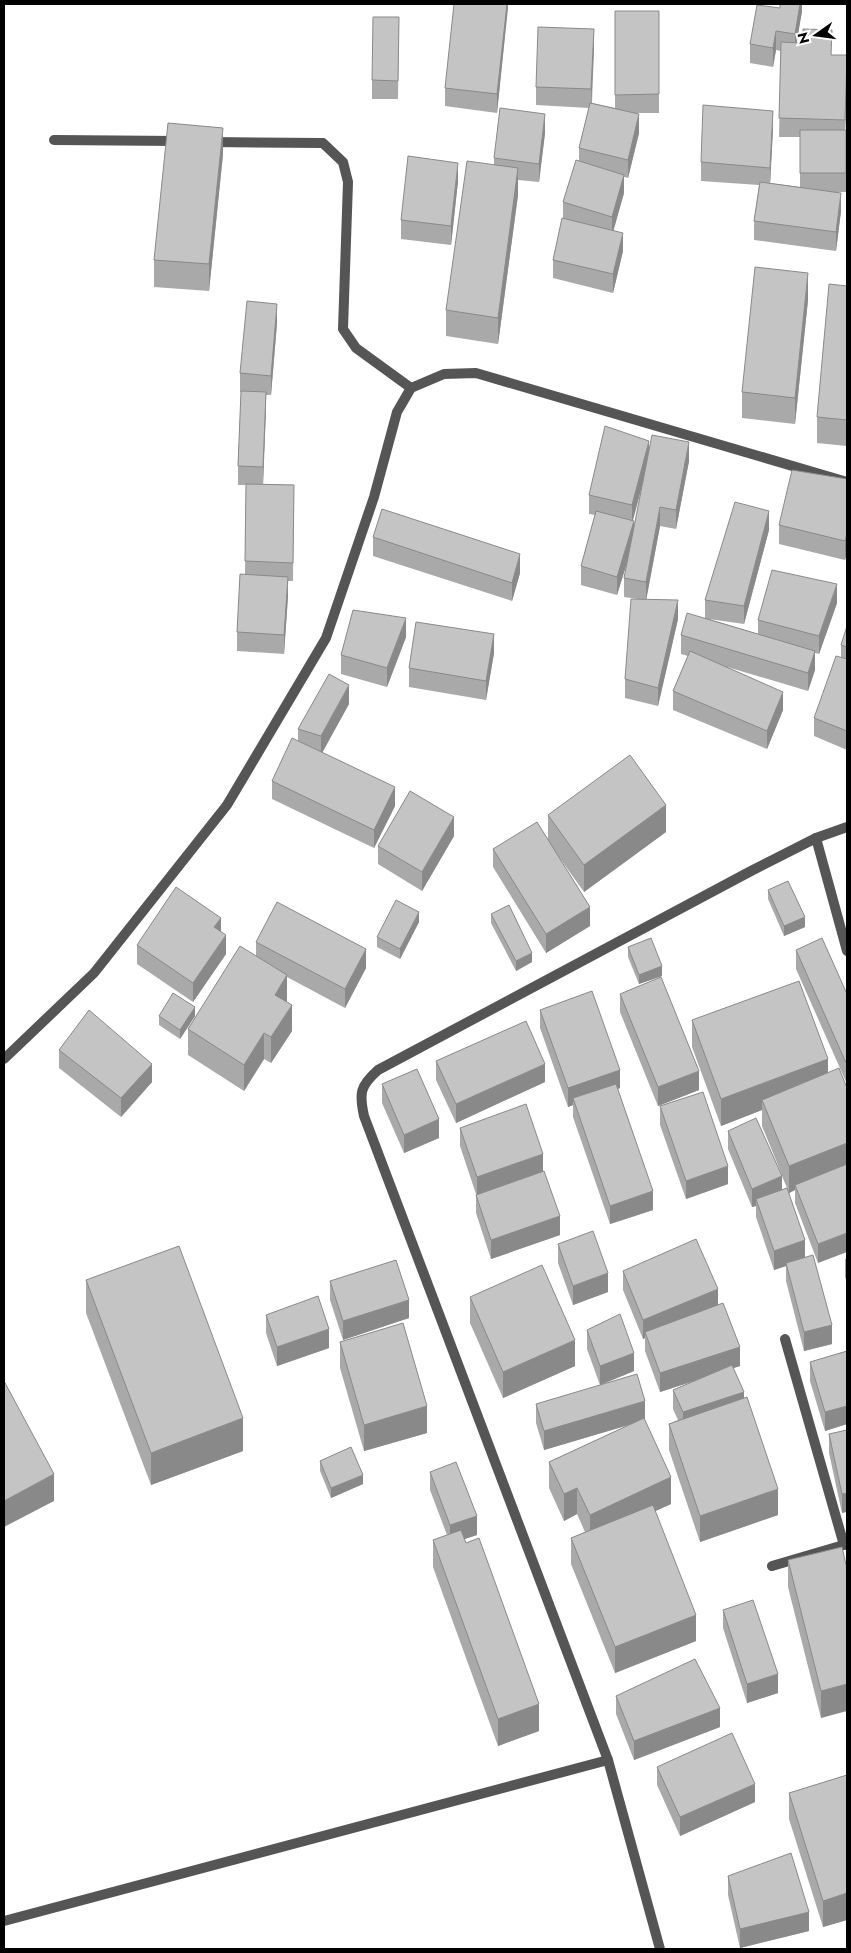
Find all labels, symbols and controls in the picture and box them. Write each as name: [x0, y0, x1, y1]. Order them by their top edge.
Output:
north arrow: [791, 10, 841, 60]
text: N: [792, 30, 814, 46]

